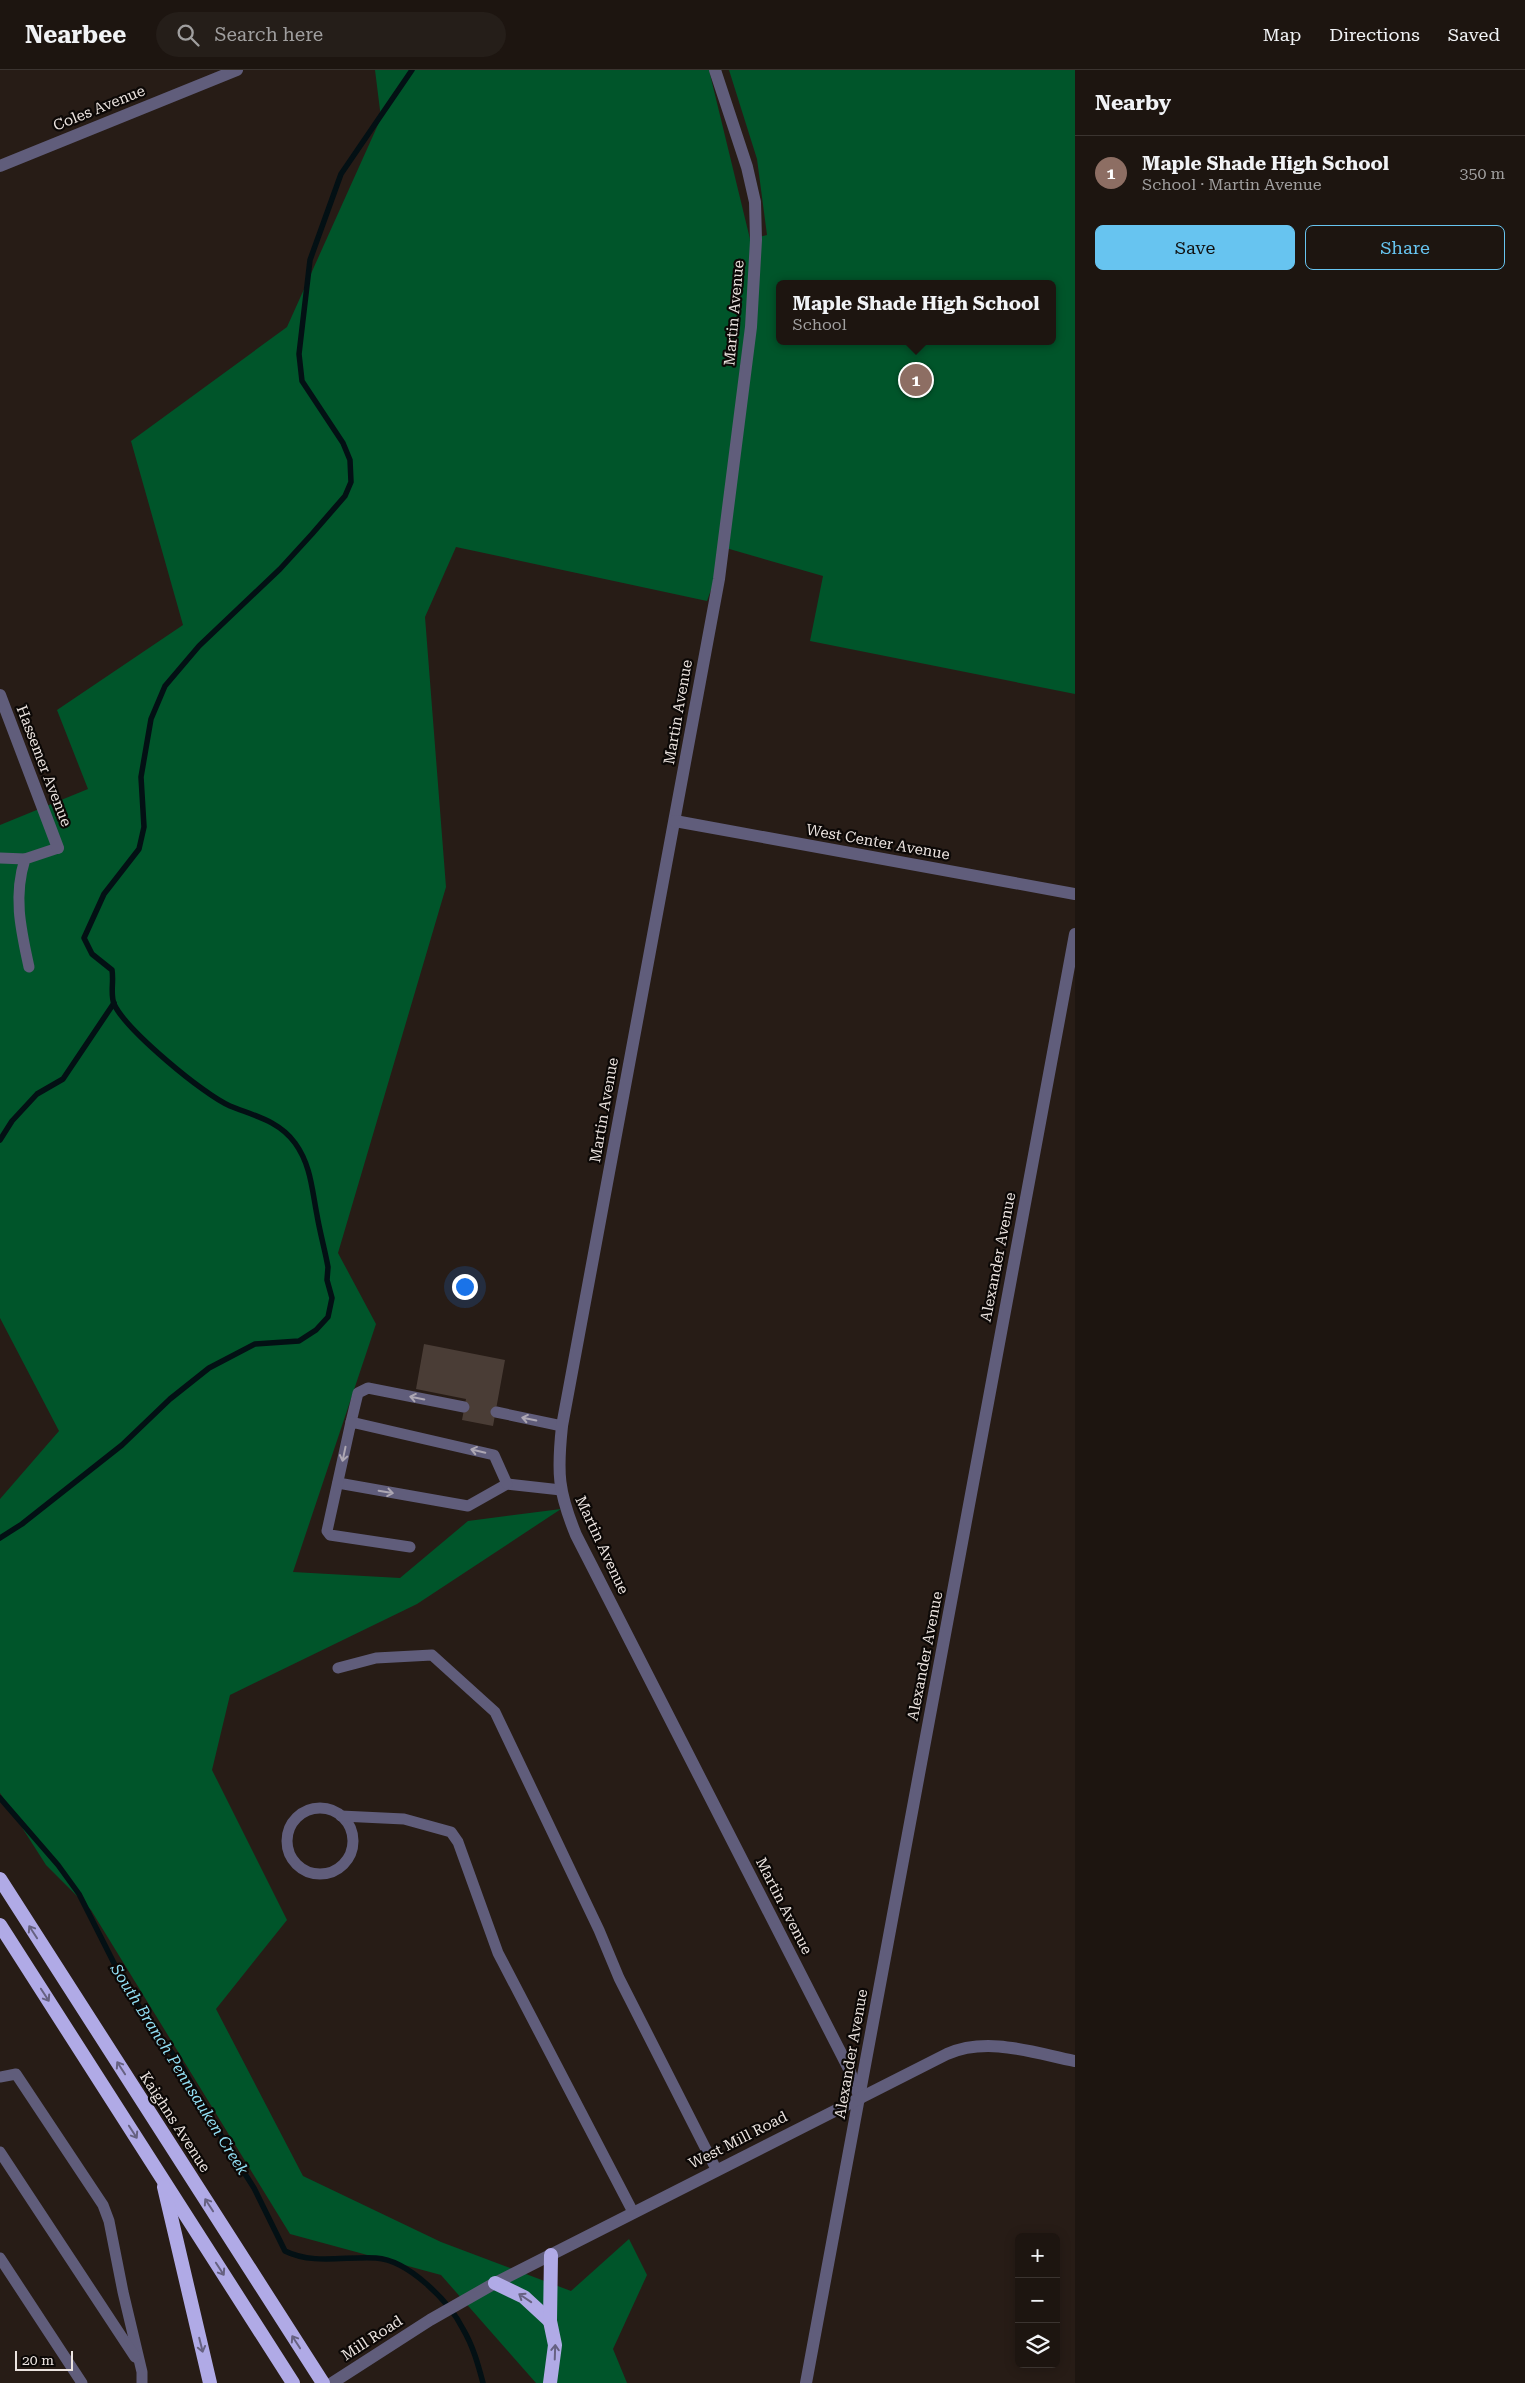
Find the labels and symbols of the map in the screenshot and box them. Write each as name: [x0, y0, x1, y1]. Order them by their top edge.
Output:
street label: Coles Avenue: [50, 81, 148, 135]
street label: Martin Avenue: [720, 259, 748, 367]
pin: 1: [900, 361, 932, 399]
street label: Martin Avenue: [660, 658, 696, 766]
street label: Hassemer Avenue: [13, 703, 75, 829]
street label: West Center Avenue: [805, 821, 951, 863]
street label: Martin Avenue: [586, 1056, 622, 1164]
street label: Alexander Avenue: [977, 1191, 1019, 1323]
your location: [452, 1274, 478, 1300]
one-way arrow: [409, 1392, 425, 1402]
one-way arrow: [521, 1413, 537, 1423]
one-way arrow: [339, 1446, 348, 1462]
one-way arrow: [470, 1446, 486, 1455]
one-way arrow: [378, 1487, 394, 1497]
street label: Martin Avenue: [571, 1493, 633, 1597]
street label: Alexander Avenue: [904, 1590, 946, 1722]
street label: Martin Avenue: [752, 1855, 816, 1957]
one-way arrow: [28, 1925, 38, 1939]
water label: South Branch Pennsauken Creek: [106, 1959, 253, 2179]
one-way arrow: [40, 1988, 50, 2002]
street label: Alexander Avenue: [831, 1988, 871, 2120]
one-way arrow: [116, 2062, 126, 2076]
street label: Kaighns Avenue: [136, 2068, 214, 2176]
street label: West Mill Road: [686, 2107, 791, 2173]
one-way arrow: [127, 2125, 138, 2139]
one-way arrow: [204, 2199, 214, 2213]
one-way arrow: [215, 2262, 226, 2276]
one-way arrow: [519, 2293, 533, 2303]
street label: Mill Road: [338, 2311, 406, 2364]
one-way arrow: [291, 2335, 302, 2349]
one-way arrow: [196, 2337, 206, 2353]
one-way arrow: [550, 2344, 560, 2360]
scale bar: [15, 2348, 72, 2371]

